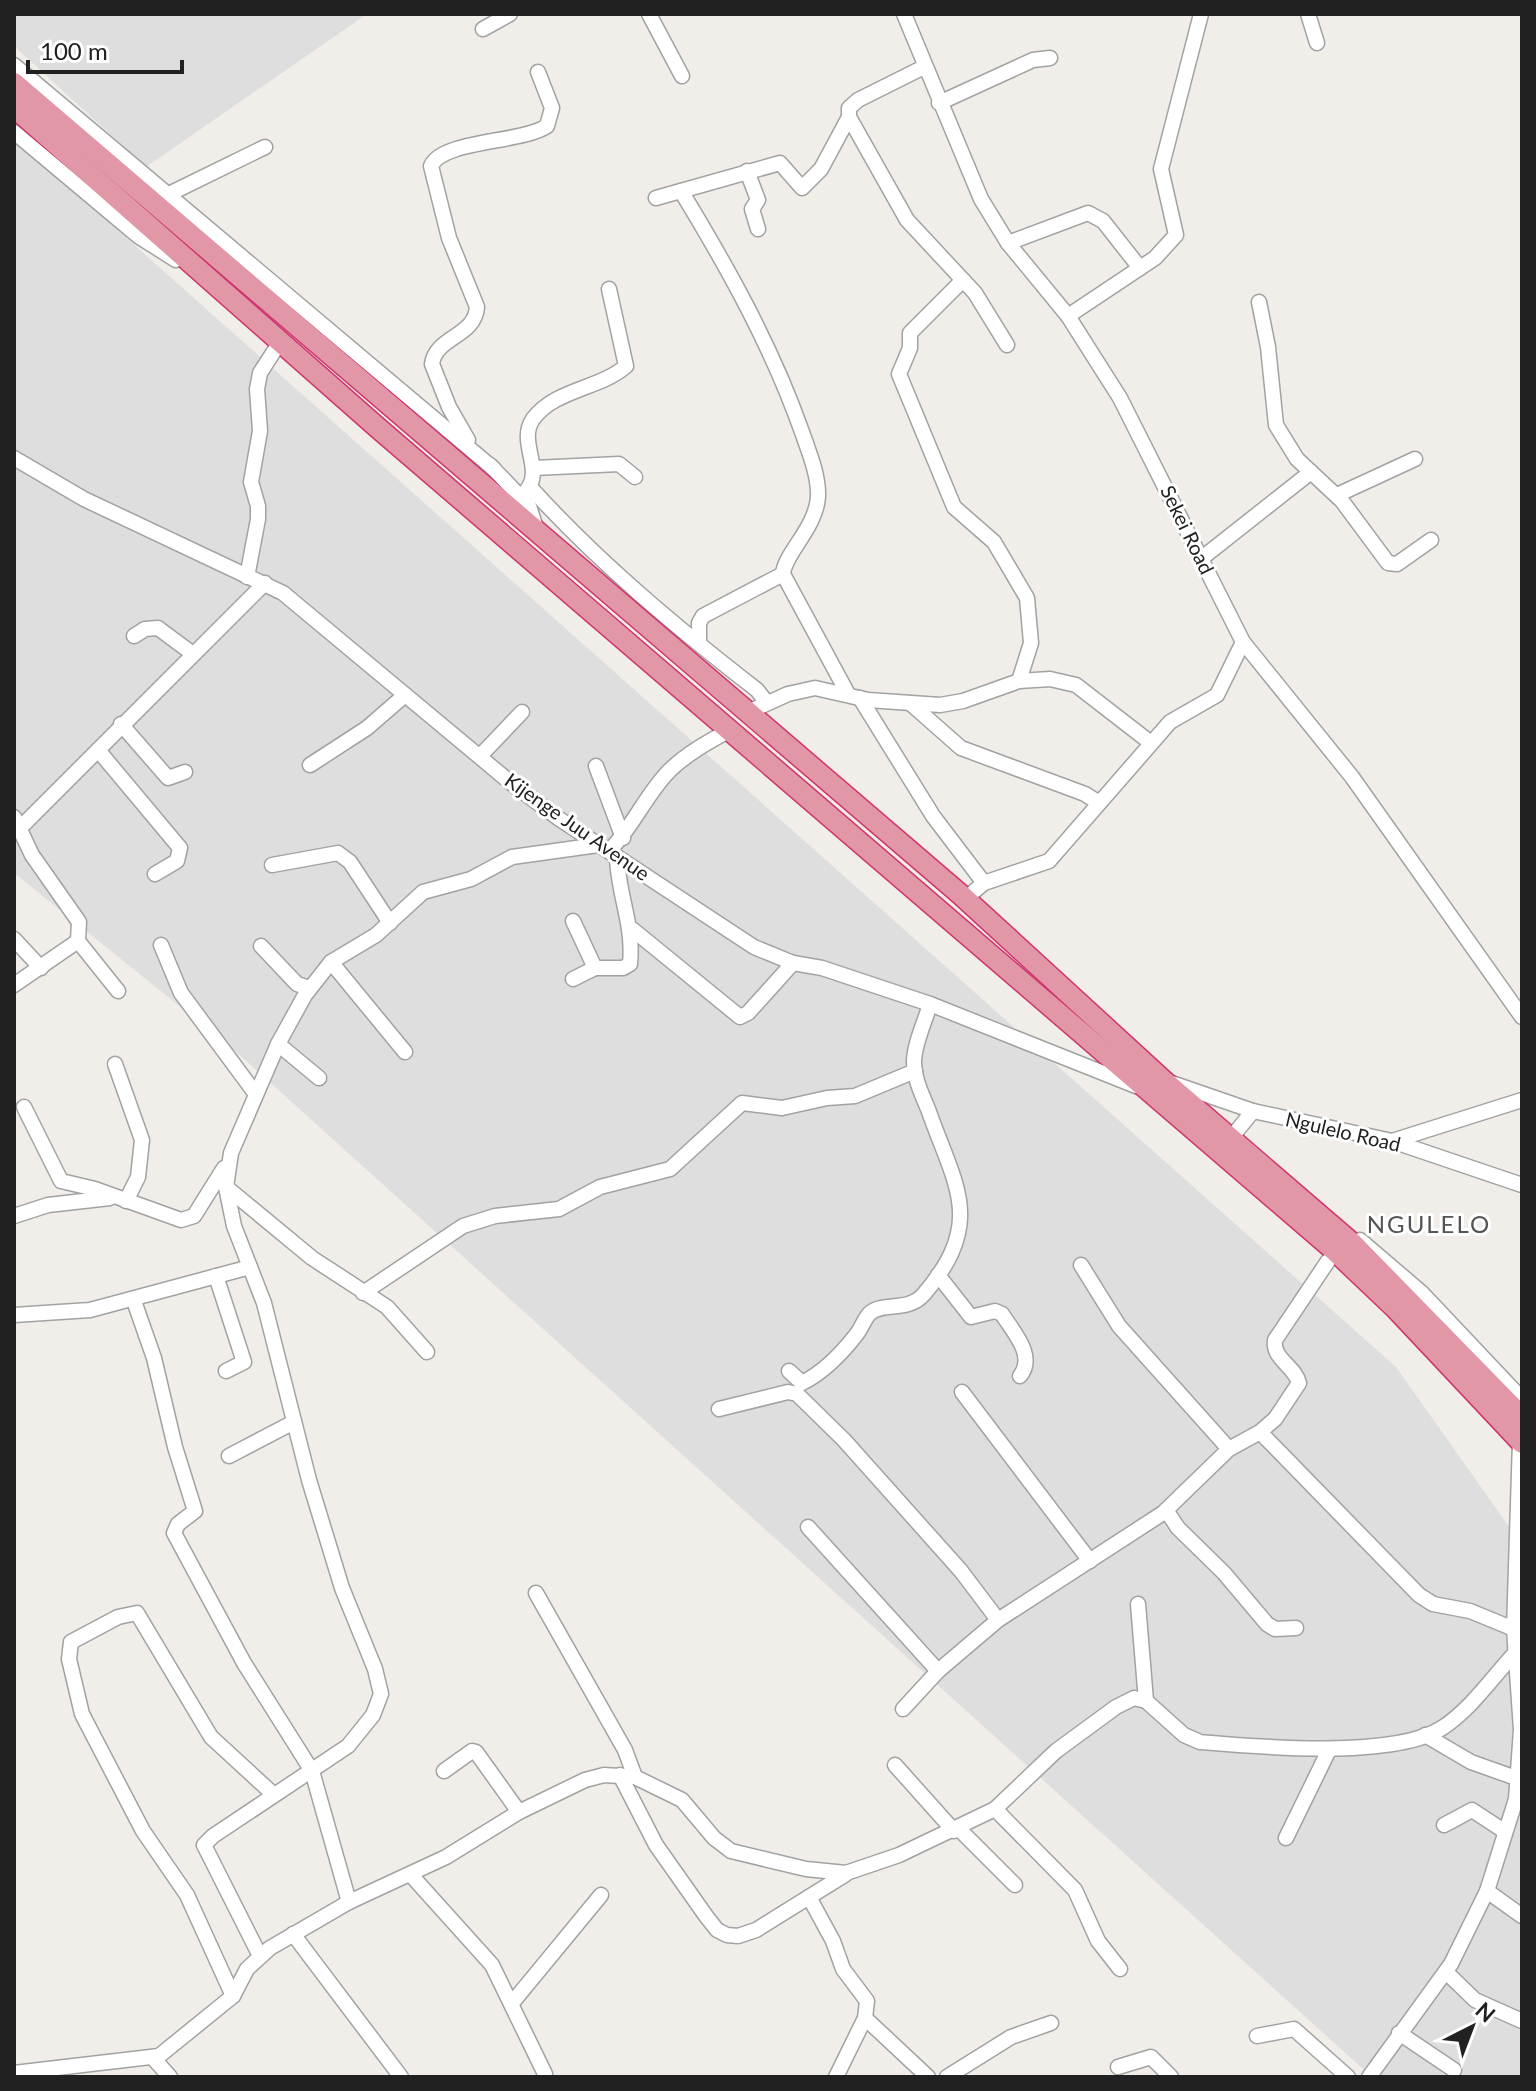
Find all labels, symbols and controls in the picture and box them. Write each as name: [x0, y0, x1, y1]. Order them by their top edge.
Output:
scale bar: [28, 24, 182, 74]
text: 100 m: [40, 36, 108, 65]
street label: Sekei Road: [1156, 481, 1220, 578]
street label: Kijenge Juu Avenue: [501, 767, 655, 885]
street label: Ngulelo Road: [1283, 1106, 1403, 1156]
district label: NGULELO: [1367, 1209, 1491, 1238]
north arrow: [1432, 1987, 1512, 2067]
text: N: [1470, 1996, 1501, 2027]

